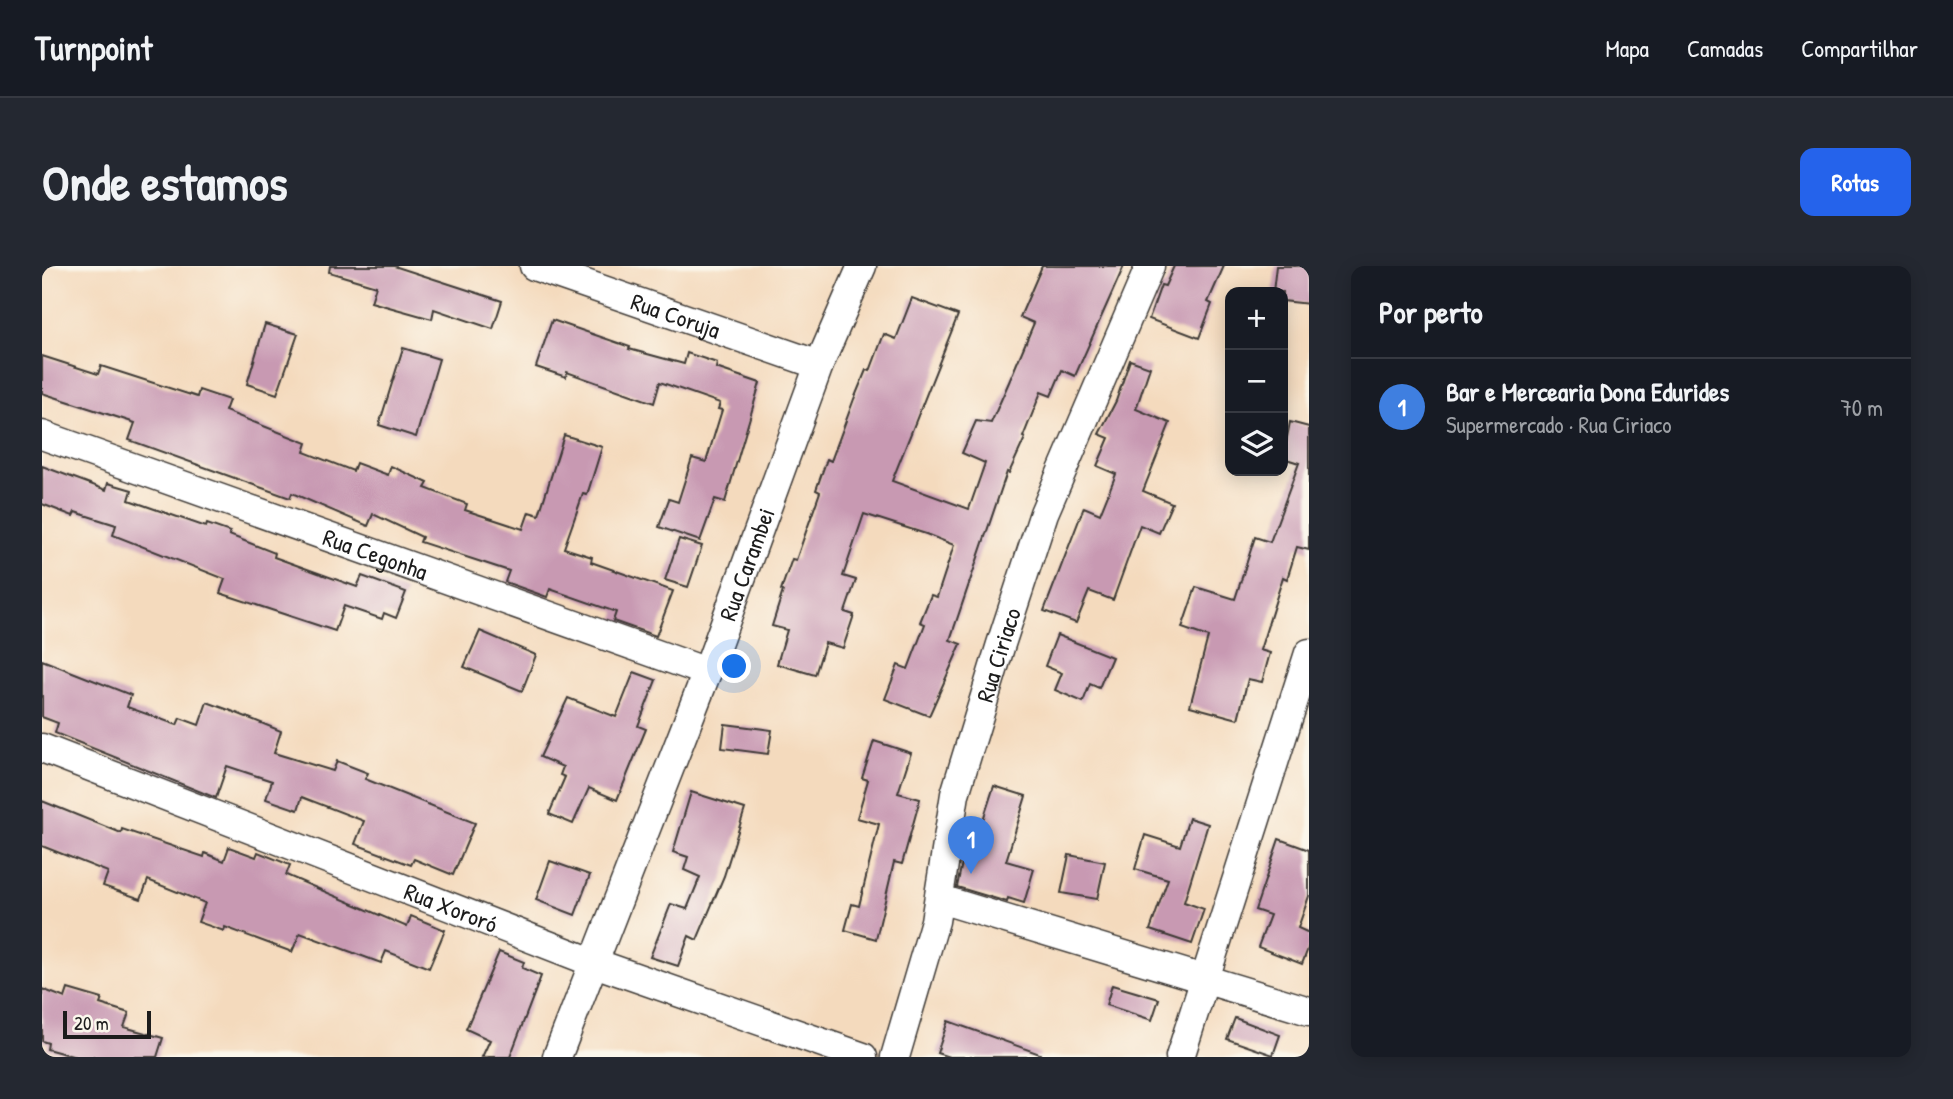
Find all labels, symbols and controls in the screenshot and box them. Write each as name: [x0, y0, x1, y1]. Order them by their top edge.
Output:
text: Turnpoint: [35, 26, 152, 70]
text: Mapa: [1606, 32, 1649, 64]
text: Camadas: [1687, 32, 1763, 64]
text: Compartilhar: [1801, 32, 1918, 64]
button: Rotas: [1800, 148, 1911, 216]
text: Onde estamos: [42, 149, 288, 215]
street label: Rua Coruja: [627, 285, 725, 345]
map controls: [1225, 287, 1288, 476]
button: +: [1225, 287, 1288, 350]
text: Por perto: [1379, 292, 1483, 332]
button: −: [1225, 350, 1288, 413]
text: Bar e Mercearia Dona Edurides: [1446, 374, 1729, 409]
text: 1: [1398, 392, 1406, 423]
text: 70 m: [1840, 392, 1883, 423]
text: Supermercado · Rua Ciriaco: [1446, 409, 1672, 440]
button: layers: [1225, 413, 1288, 476]
street label: Rua Carambei: [711, 503, 782, 625]
street label: Rua Cegonha: [319, 520, 432, 587]
street label: Rua Ciriaco: [968, 603, 1028, 706]
your location: [717, 649, 751, 683]
pin: 1: [948, 816, 994, 874]
street label: Rua Xororó: [400, 875, 503, 940]
scale bar: [63, 1008, 150, 1040]
text: 20 m: [74, 1010, 109, 1036]

